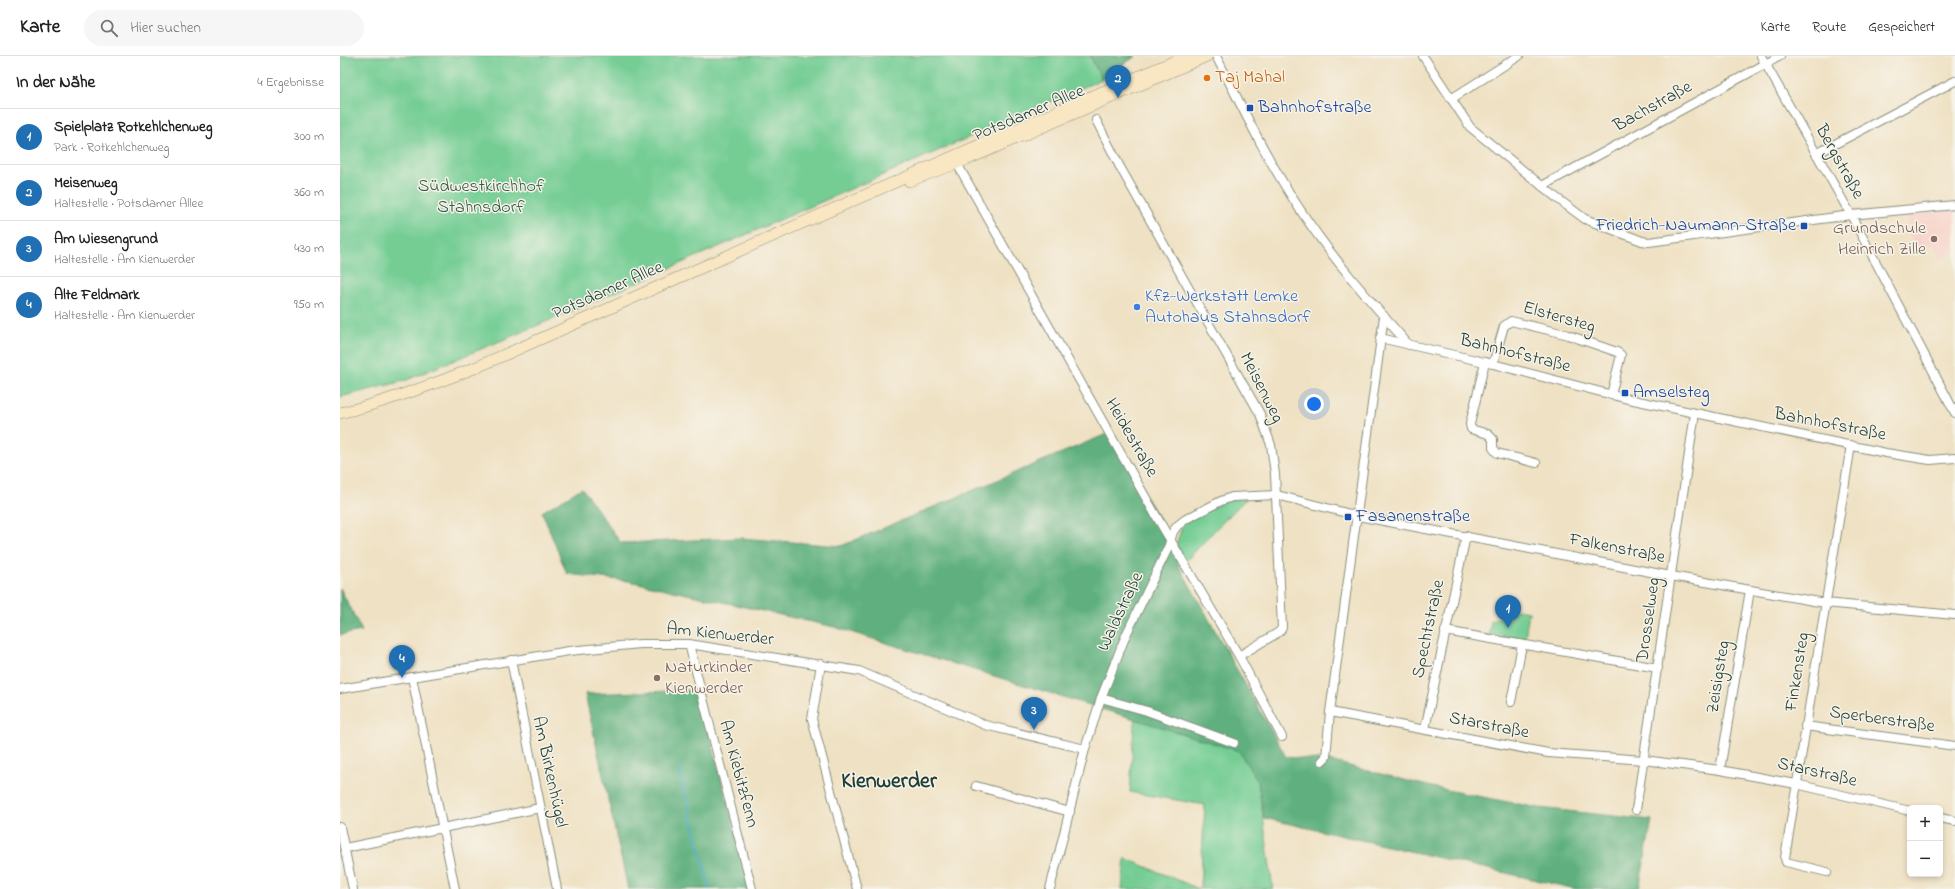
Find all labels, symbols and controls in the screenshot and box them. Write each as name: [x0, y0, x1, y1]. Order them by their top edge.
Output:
search box: [84, 10, 364, 46]
text: Karte: [20, 14, 60, 41]
icon: search: [98, 17, 120, 39]
text: Hier suchen: [130, 17, 201, 39]
text: Karte: [1761, 17, 1790, 38]
text: Route: [1812, 17, 1846, 38]
text: Gespeichert: [1868, 17, 1935, 38]
pin: 2: [1105, 65, 1131, 98]
place label: Taj Mahal: [1215, 65, 1285, 91]
text: In der Nähe: [16, 70, 95, 95]
text: 4 Ergebnisse: [257, 73, 324, 92]
marker: Taj Mahal: [1202, 73, 1212, 83]
street label: Bachstraße: [1608, 74, 1698, 140]
street label: Potsdamer Allee: [969, 78, 1090, 149]
place label: Bahnhofstraße: [1257, 95, 1372, 121]
marker: Bahnhofstraße: [1245, 103, 1255, 113]
text: Spielplatz Rotkehlchenweg: [54, 116, 212, 138]
street label: Bergstraße: [1806, 119, 1871, 205]
text: 1: [27, 127, 31, 146]
text: 300 m: [294, 127, 324, 146]
text: Park · Rotkehlchenweg: [54, 138, 169, 157]
text: Meisenweg: [54, 172, 118, 194]
park label: Südwestkirchhof Stahnsdorf: [418, 174, 545, 221]
text: 2: [26, 183, 32, 202]
text: 360 m: [294, 183, 324, 202]
text: Haltestelle · Potsdamer Allee: [54, 194, 203, 213]
place label: Friedrich-Naumann-Straße: [1595, 213, 1797, 239]
place label: Grundschule Heinrich Zille: [1833, 216, 1927, 263]
marker: Friedrich-Naumann-Straße: [1799, 221, 1809, 231]
text: Am Wiesengrund: [54, 228, 158, 250]
marker: Grundschule Heinrich Zille: [1929, 234, 1939, 244]
text: 3: [26, 239, 32, 258]
text: 430 m: [294, 239, 324, 258]
text: Haltestelle · Am Kienwerder: [54, 250, 195, 269]
street label: Potsdamer Allee: [548, 255, 669, 327]
text: Alte Feldmark: [54, 284, 140, 306]
place label: Kfz-Werkstatt Lemke Autohaus Stahnsdorf: [1145, 284, 1311, 331]
text: 4: [26, 295, 32, 314]
text: 950 m: [294, 295, 324, 314]
street label: Elstersteg: [1519, 295, 1598, 342]
marker: Kfz-Werkstatt Lemke Autohaus Stahnsdorf: [1132, 302, 1142, 312]
text: Haltestelle · Am Kienwerder: [54, 306, 195, 325]
street label: Bahnhofstraße: [1456, 327, 1574, 381]
street label: Meisenweg: [1231, 348, 1290, 428]
place label: Amselsteg: [1633, 380, 1710, 407]
marker: Amselsteg: [1620, 388, 1630, 398]
street label: Heidestraße: [1098, 393, 1165, 483]
your location: [1304, 394, 1324, 414]
street label: Bahnhofstraße: [1771, 401, 1889, 449]
place label: Fasanenstraße: [1355, 504, 1471, 530]
marker: Fasanenstraße: [1343, 512, 1353, 522]
street label: Falkenstraße: [1566, 527, 1668, 571]
street label: Waldstraße: [1091, 567, 1151, 656]
street label: Spechtstraße: [1406, 576, 1452, 681]
street label: Drosselweg: [1630, 576, 1669, 665]
pin: 1: [1495, 595, 1521, 628]
street label: Am Kienwerder: [665, 616, 775, 654]
street label: Finkensteg: [1779, 630, 1818, 715]
street label: Zeisigsteg: [1700, 639, 1739, 715]
pin: 4: [389, 645, 415, 678]
place label: Naturkinder Kienwerder: [665, 655, 753, 702]
marker: Naturkinder Kienwerder: [652, 673, 662, 683]
pin: 3: [1021, 697, 1047, 730]
street label: Sperberstraße: [1828, 700, 1937, 740]
street label: Starstraße: [1447, 706, 1532, 747]
street label: Am Birkenhügel: [524, 714, 573, 830]
street label: Am Kiebitzfenn: [711, 717, 765, 831]
street label: Starstraße: [1775, 751, 1860, 795]
district label: Kienwerder: [841, 766, 938, 798]
map controls: [1907, 805, 1943, 877]
button: +: [1907, 805, 1943, 841]
button: −: [1907, 841, 1943, 877]

